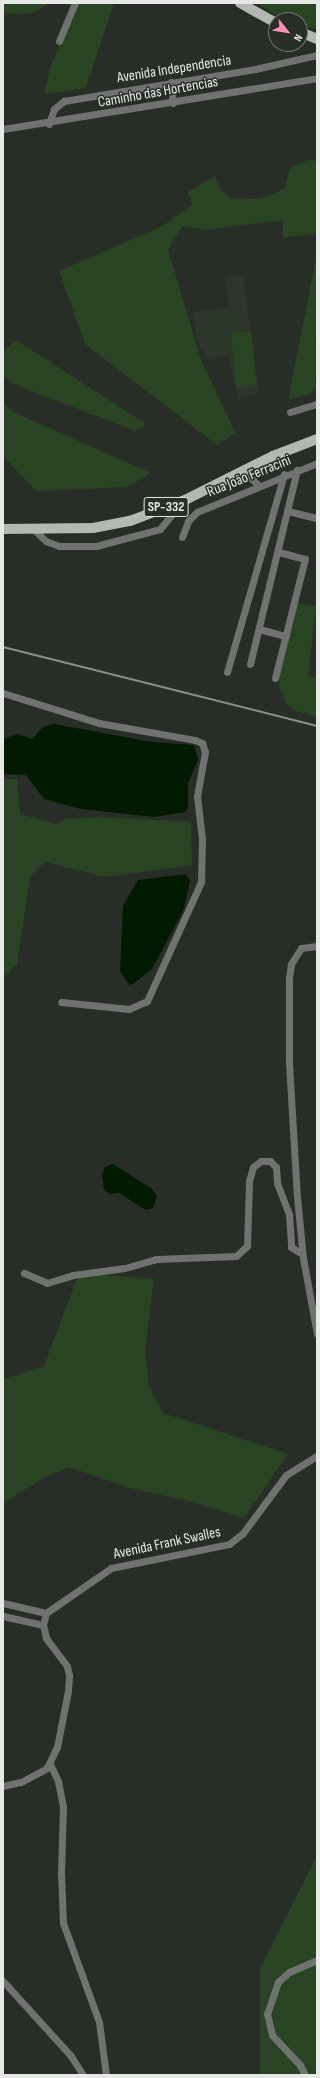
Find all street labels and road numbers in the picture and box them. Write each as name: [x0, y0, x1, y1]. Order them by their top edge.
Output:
street label: Avenida Independencia: [116, 51, 232, 87]
street label: Caminho das Hortencias: [97, 73, 219, 111]
street label: Rua João Ferracini: [205, 451, 293, 501]
road number: SP-332: [143, 495, 189, 519]
street label: Avenida Frank Swalles: [112, 1523, 222, 1563]

